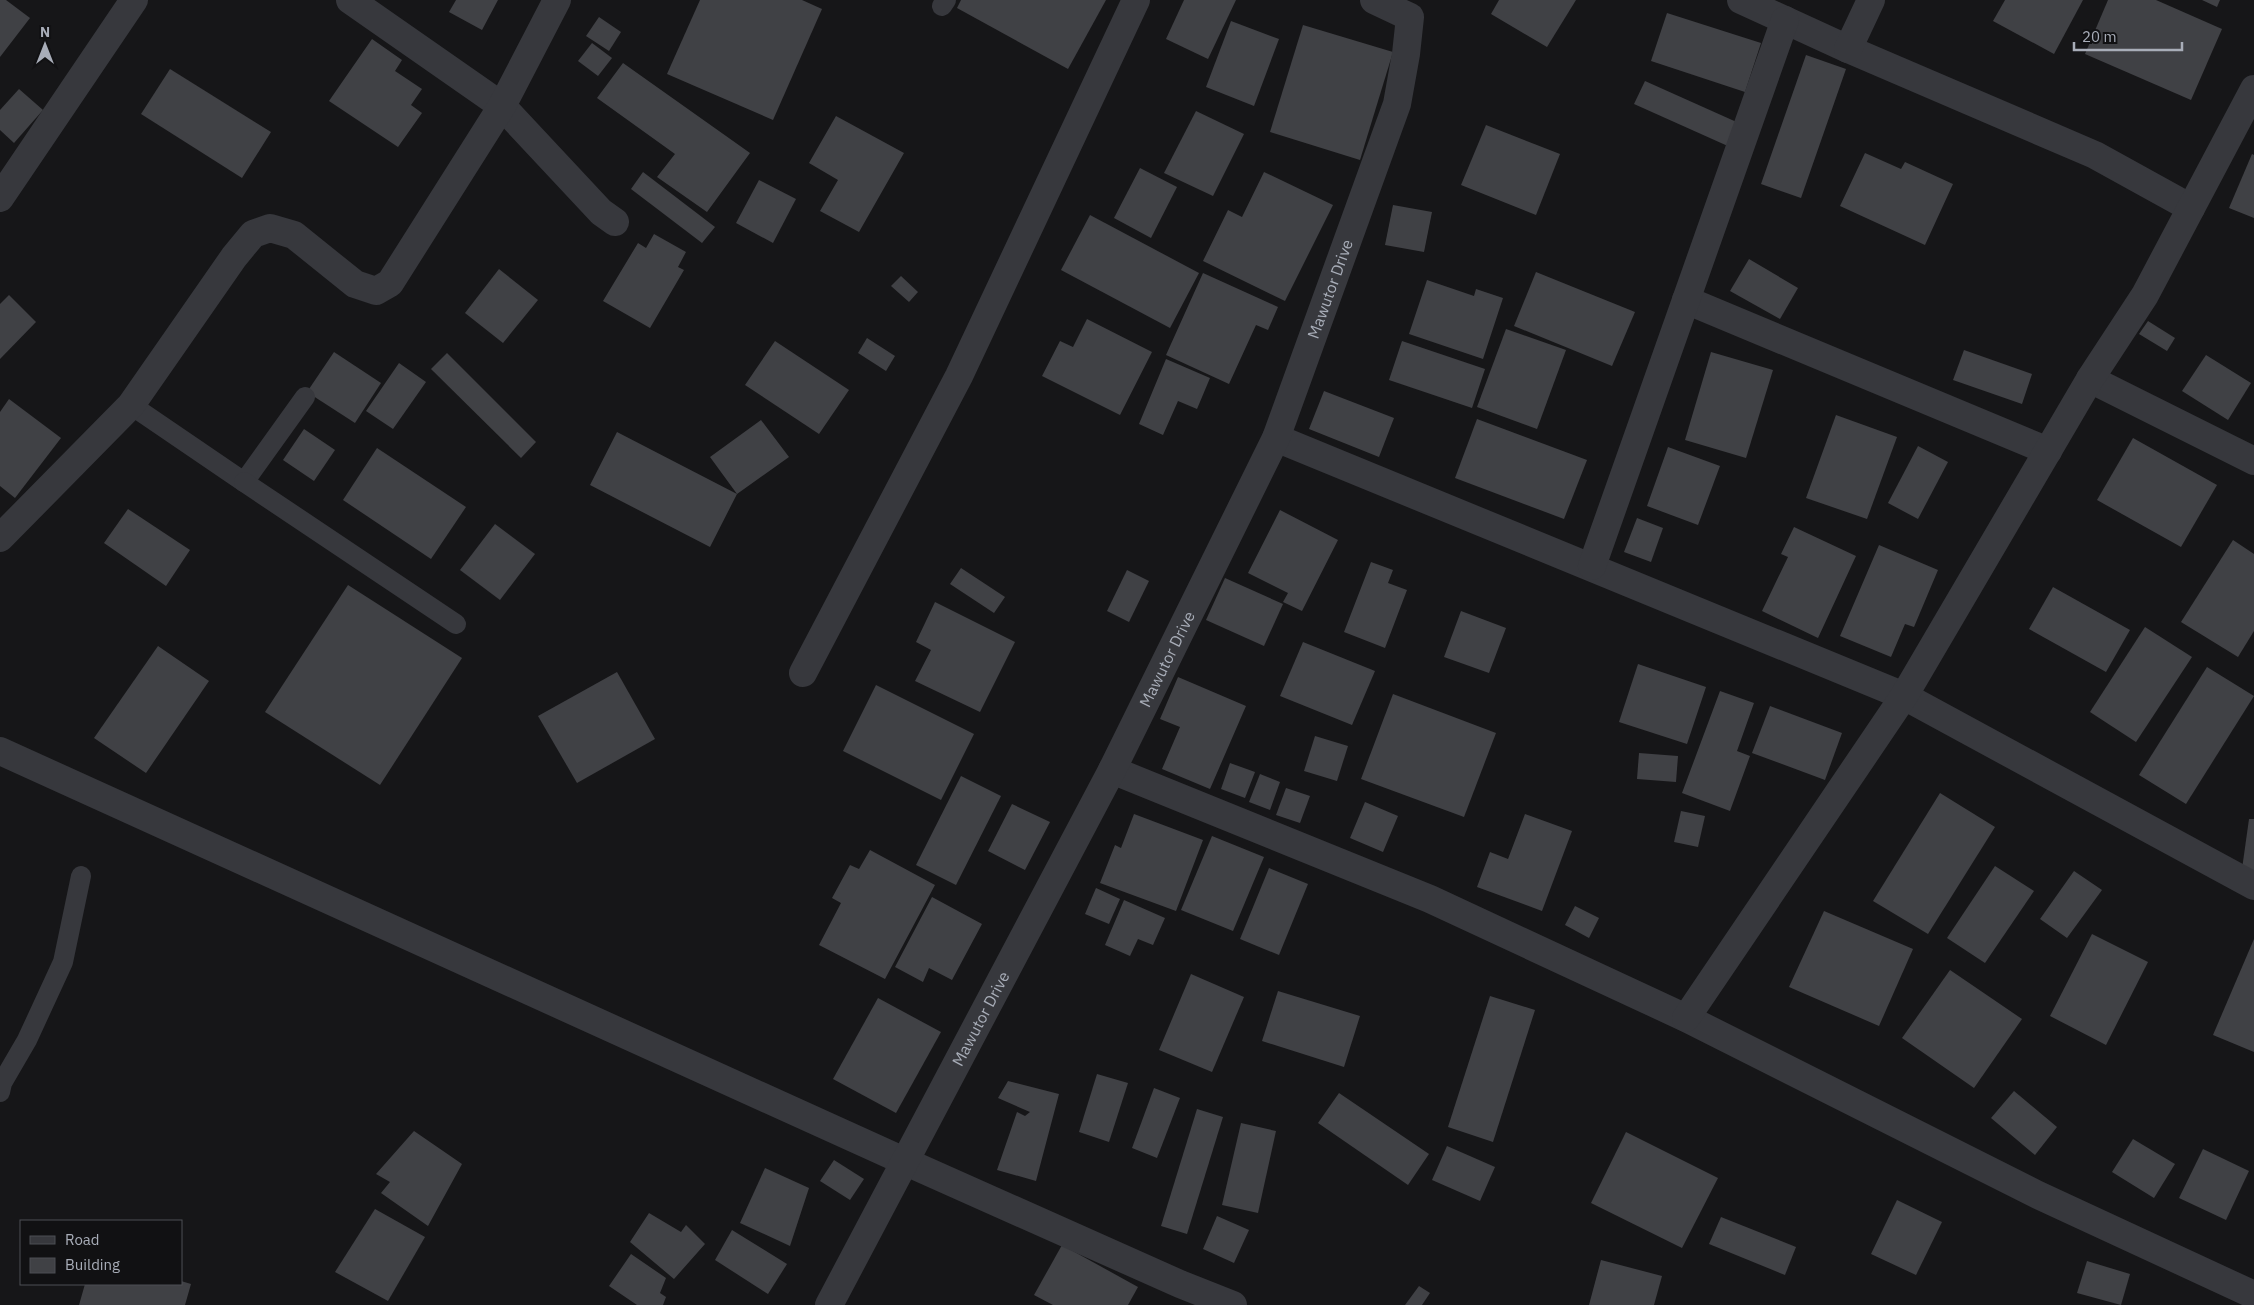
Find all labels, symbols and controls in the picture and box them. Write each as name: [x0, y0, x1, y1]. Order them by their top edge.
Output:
north arrow: [20, 20, 70, 70]
scale bar: [2074, 20, 2182, 52]
text: N: [40, 23, 50, 41]
text: 20 m: [2082, 27, 2117, 46]
street label: Mawutor Drive: [1303, 236, 1357, 341]
street label: Mawutor Drive: [1135, 608, 1199, 710]
street label: Mawutor Drive: [947, 968, 1014, 1069]
legend: [20, 1220, 182, 1285]
text: Road: [65, 1230, 100, 1249]
text: Building: [65, 1255, 120, 1274]

